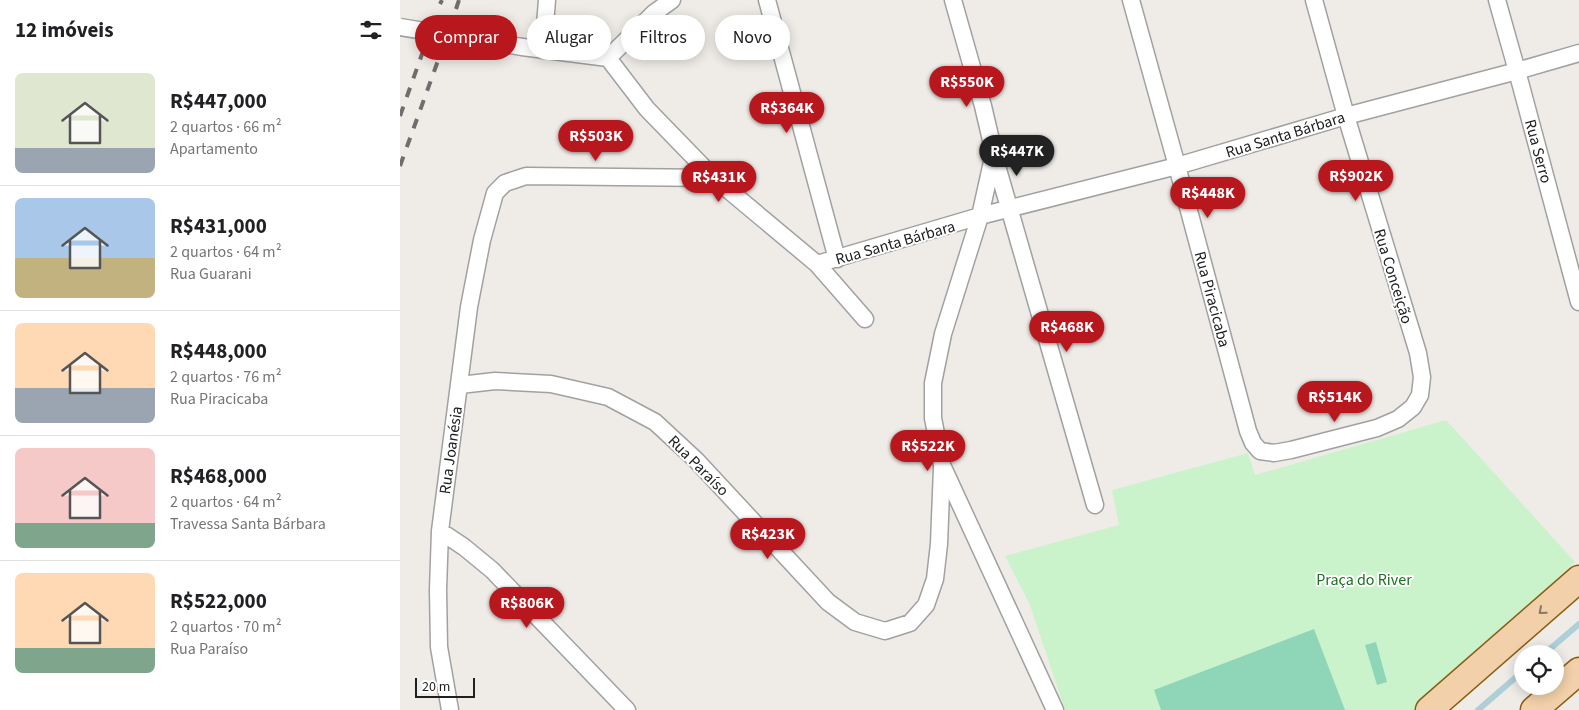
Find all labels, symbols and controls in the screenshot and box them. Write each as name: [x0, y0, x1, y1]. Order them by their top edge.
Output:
text: 12 imóveis: [15, 15, 113, 45]
chip: Comprar: [415, 15, 517, 60]
chip: Alugar: [527, 15, 611, 60]
chip: Filtros: [621, 15, 705, 60]
chip: Novo: [715, 15, 790, 60]
icon: filters: [357, 16, 385, 44]
pin: R$550K: [926, 66, 1008, 108]
text: R$550K: [940, 71, 994, 93]
text: R$447,000: [170, 86, 267, 116]
pin: R$364K: [746, 92, 828, 134]
icon: home: [55, 93, 115, 153]
text: R$364K: [760, 97, 814, 119]
street label: Rua Santa Bárbara: [1223, 106, 1348, 164]
text: 2 quartos · 66 m²: [170, 116, 282, 138]
street label: Rua Serro: [1519, 117, 1557, 186]
pin: R$503K: [555, 120, 637, 162]
text: R$503K: [569, 125, 623, 147]
pin: R$447K: [976, 134, 1058, 177]
text: Apartamento: [170, 138, 258, 160]
text: R$447K: [990, 140, 1044, 162]
pin: R$431K: [678, 160, 760, 203]
pin: R$902K: [1315, 160, 1397, 202]
text: R$902K: [1329, 165, 1383, 187]
text: R$431K: [692, 166, 746, 188]
pin: R$448K: [1167, 176, 1249, 219]
text: R$448K: [1181, 182, 1235, 204]
text: R$431,000: [170, 211, 267, 241]
street label: Rua Santa Bárbara: [833, 215, 958, 271]
icon: home: [55, 218, 115, 278]
street label: Rua Conceição: [1368, 226, 1418, 327]
text: 2 quartos · 64 m²: [170, 241, 282, 263]
street label: Rua Piracicaba: [1189, 249, 1235, 350]
text: Rua Guarani: [170, 263, 252, 285]
pin: R$468K: [1026, 310, 1108, 353]
text: R$468K: [1040, 316, 1094, 338]
text: R$448,000: [170, 336, 267, 366]
icon: home: [55, 343, 115, 403]
text: 2 quartos · 76 m²: [170, 366, 282, 388]
pin: R$514K: [1294, 380, 1376, 423]
text: R$514K: [1308, 386, 1362, 408]
text: Rua Piracicaba: [170, 388, 268, 410]
street label: Rua Joanésia: [434, 405, 468, 496]
street label: Rua Paraíso: [663, 430, 734, 501]
pin: R$522K: [887, 430, 969, 472]
text: R$522K: [901, 435, 955, 457]
text: R$468,000: [170, 461, 267, 491]
icon: home: [55, 468, 115, 528]
text: 2 quartos · 64 m²: [170, 491, 282, 513]
text: Travessa Santa Bárbara: [170, 513, 326, 535]
pin: R$423K: [727, 518, 809, 560]
text: R$423K: [741, 523, 795, 545]
park label: Praça do River: [1316, 569, 1412, 591]
text: R$522,000: [170, 586, 267, 616]
pin: R$806K: [486, 586, 568, 629]
text: R$806K: [500, 592, 554, 614]
icon: home: [55, 593, 115, 653]
one-way arrow: [1539, 605, 1548, 614]
text: 2 quartos · 70 m²: [170, 616, 282, 638]
text: Rua Paraíso: [170, 638, 248, 660]
map controls: [1514, 645, 1564, 695]
button: locate: [1514, 645, 1564, 695]
scale bar: [415, 675, 475, 698]
text: 20 m: [422, 677, 450, 697]

